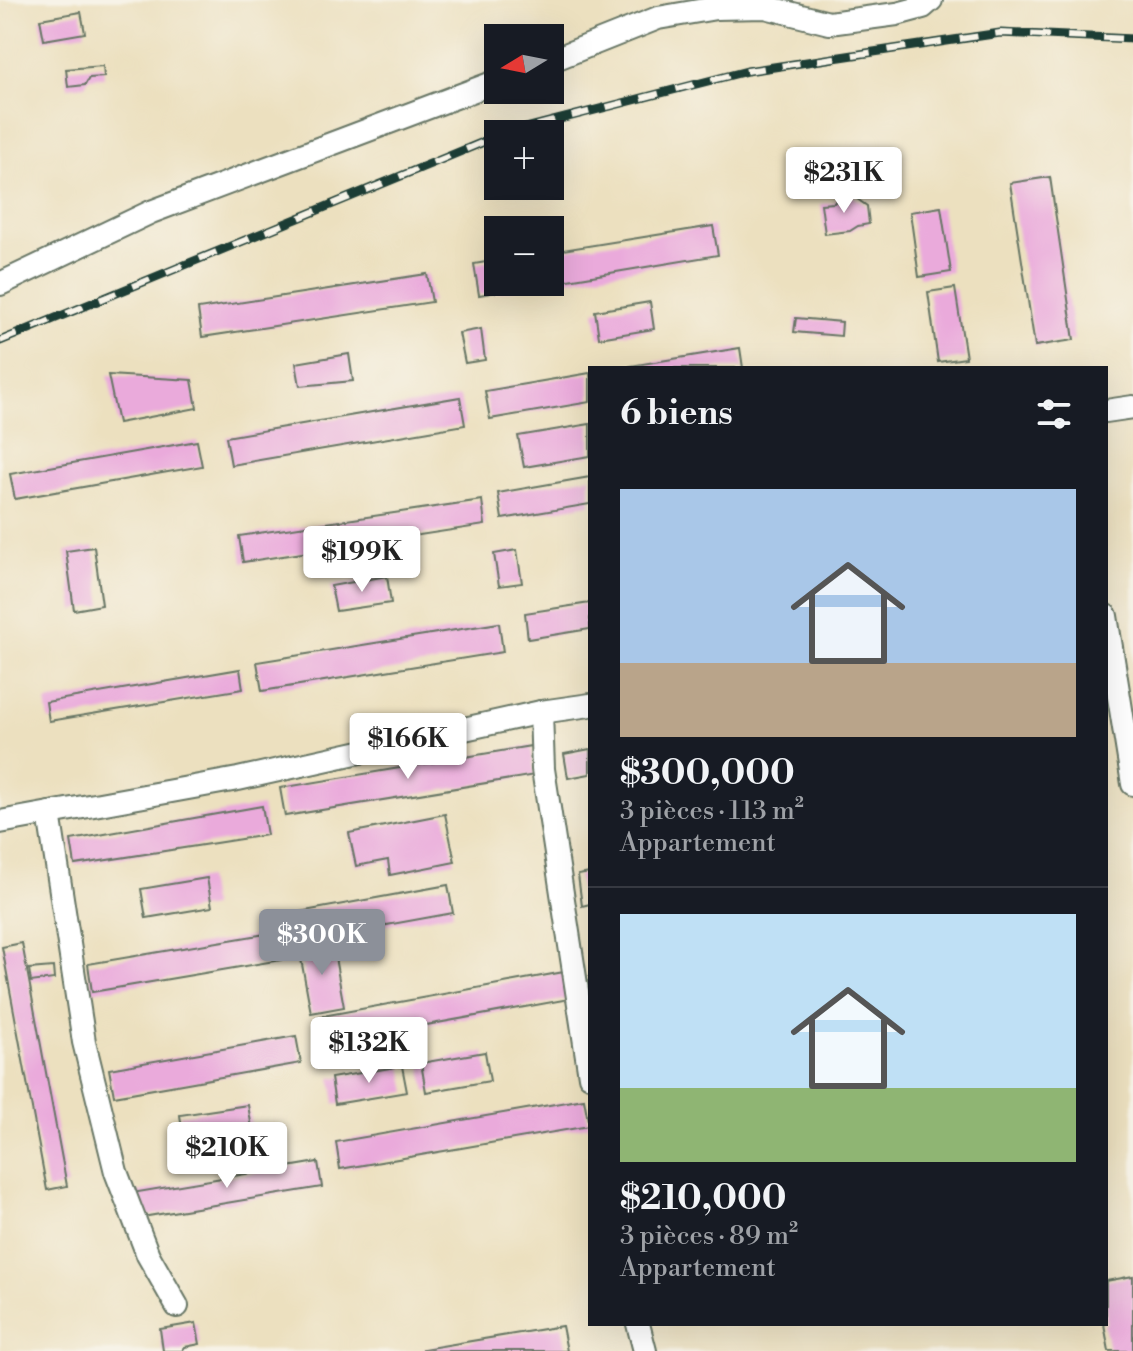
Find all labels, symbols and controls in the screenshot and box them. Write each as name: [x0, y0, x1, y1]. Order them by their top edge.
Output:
north arrow: [484, 24, 564, 104]
map controls: [484, 24, 564, 296]
button: +: [484, 120, 564, 200]
pin: $231K: [788, 147, 900, 215]
text: $231K: [804, 157, 884, 189]
button: −: [484, 216, 564, 296]
icon: filters: [1032, 392, 1076, 436]
text: 6 biens: [620, 393, 733, 435]
pin: $199K: [306, 526, 418, 594]
text: $199K: [321, 536, 403, 568]
icon: home: [776, 541, 920, 685]
pin: $166K: [352, 713, 464, 781]
text: $166K: [368, 723, 448, 755]
text: $300,000: [620, 753, 795, 795]
text: 3 pièces · 113 m²: [620, 795, 804, 827]
text: Appartement: [620, 827, 776, 859]
pin: $300K: [266, 909, 378, 977]
text: $300K: [277, 919, 367, 951]
icon: home: [776, 966, 920, 1110]
pin: $132K: [313, 1017, 425, 1085]
text: $132K: [329, 1027, 409, 1059]
pin: $210K: [171, 1122, 283, 1190]
text: $210K: [185, 1132, 269, 1164]
text: $210,000: [620, 1178, 786, 1220]
text: 3 pièces · 89 m²: [620, 1220, 798, 1252]
text: Appartement: [620, 1252, 776, 1284]

